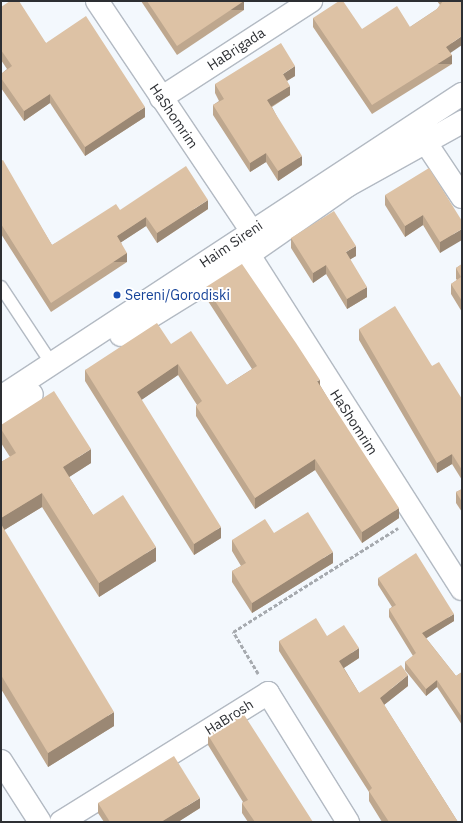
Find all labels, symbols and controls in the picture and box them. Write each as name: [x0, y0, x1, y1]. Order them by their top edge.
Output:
street label: HaBrigada: [204, 24, 268, 74]
street label: HaShomrim: [146, 80, 202, 152]
street label: Haim Sireni: [196, 217, 266, 271]
place label: Sereni/Gorodiski: [125, 287, 230, 303]
marker: Sereni/Gorodiski: [112, 290, 122, 300]
street label: HaShomrim: [327, 386, 381, 458]
street label: HaBrosh: [202, 696, 256, 738]

